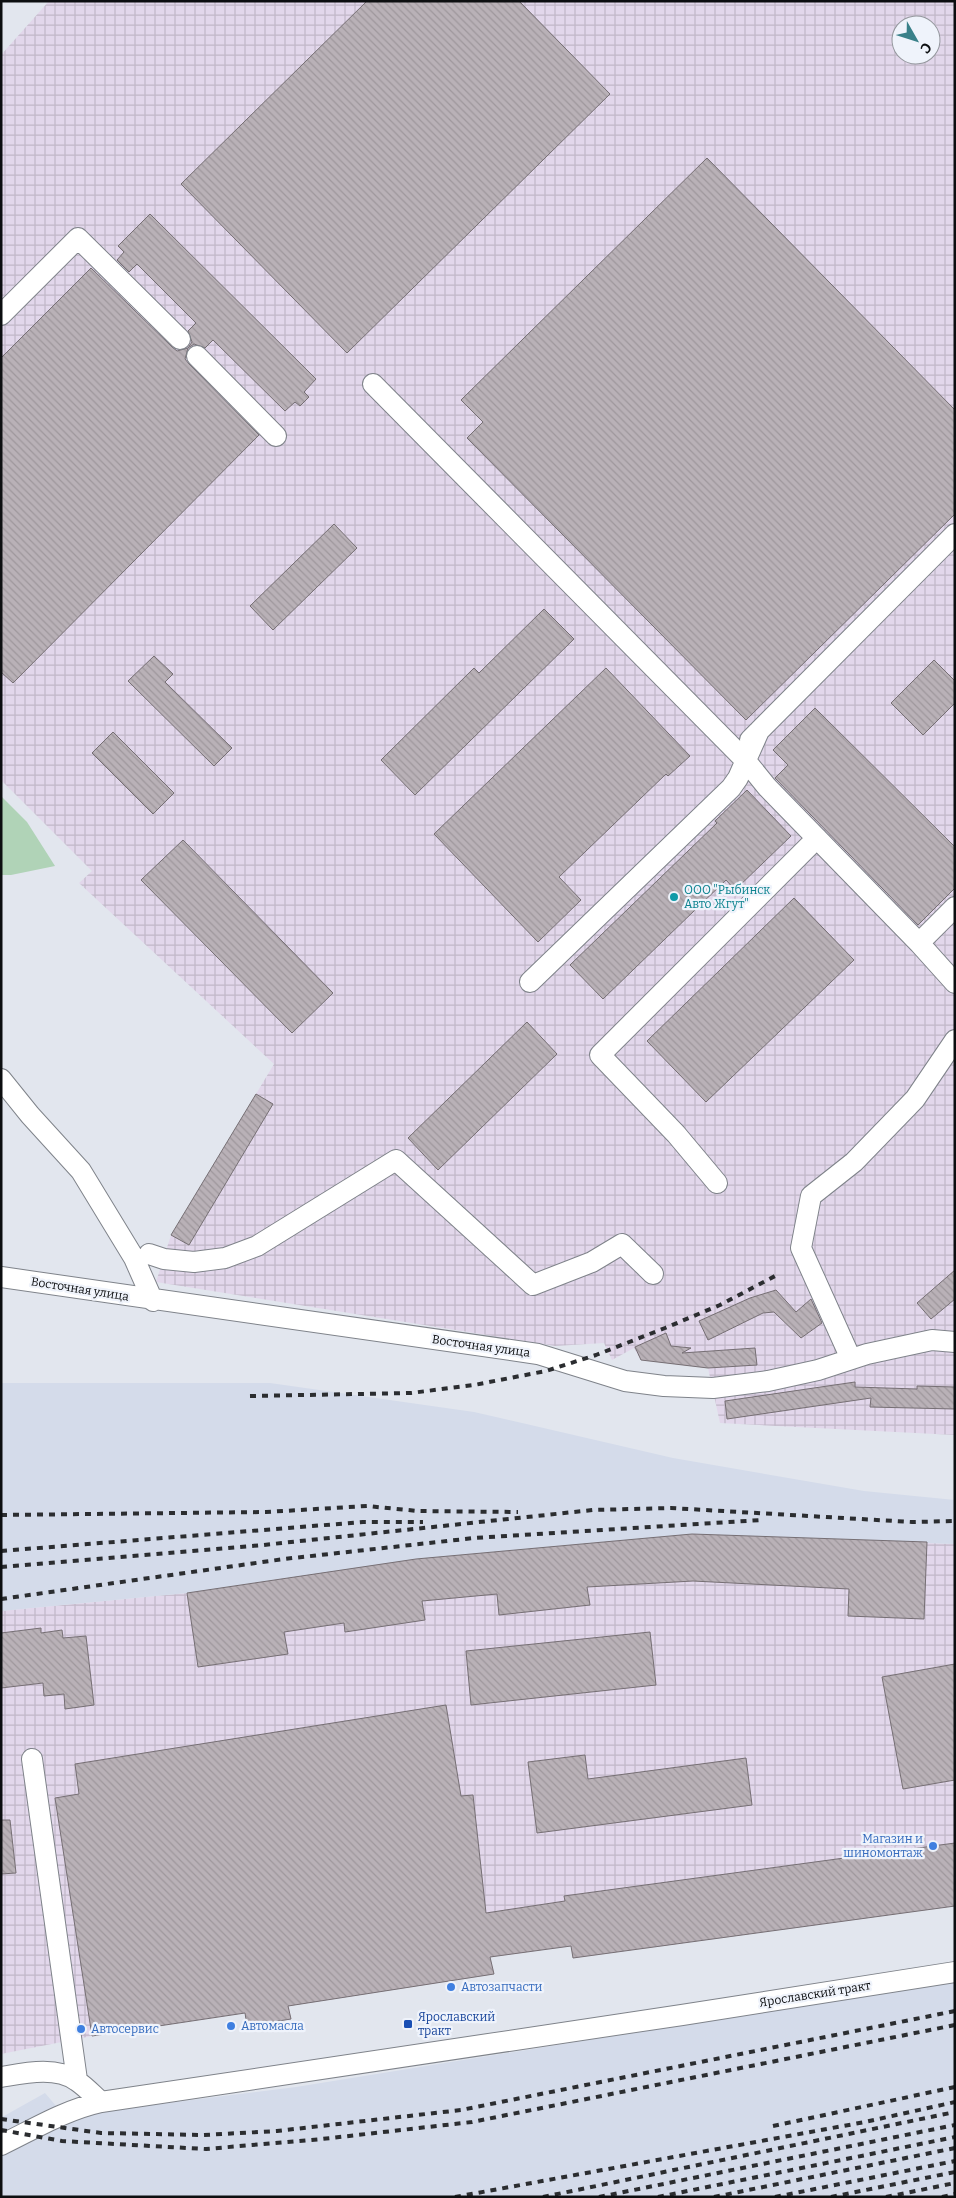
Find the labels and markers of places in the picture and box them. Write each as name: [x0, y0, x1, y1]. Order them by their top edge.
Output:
place label: ООО "Рыбинск Авто Жгут": [684, 883, 770, 911]
marker: ООО "Рыбинск Авто Жгут": [668, 891, 680, 903]
place label: Магазин и шиномонтаж: [843, 1832, 923, 1860]
marker: Магазин и шиномонтаж: [927, 1840, 939, 1852]
place label: Автозапчасти: [461, 1980, 543, 1994]
marker: Автозапчасти: [445, 1981, 457, 1993]
place label: Ярославский тракт: [418, 2010, 495, 2038]
marker: Ярославский тракт: [402, 2018, 414, 2030]
place label: Автомасла: [241, 2019, 304, 2033]
marker: Автомасла: [225, 2020, 237, 2032]
place label: Автосервис: [91, 2022, 159, 2036]
marker: Автосервис: [75, 2023, 87, 2035]

